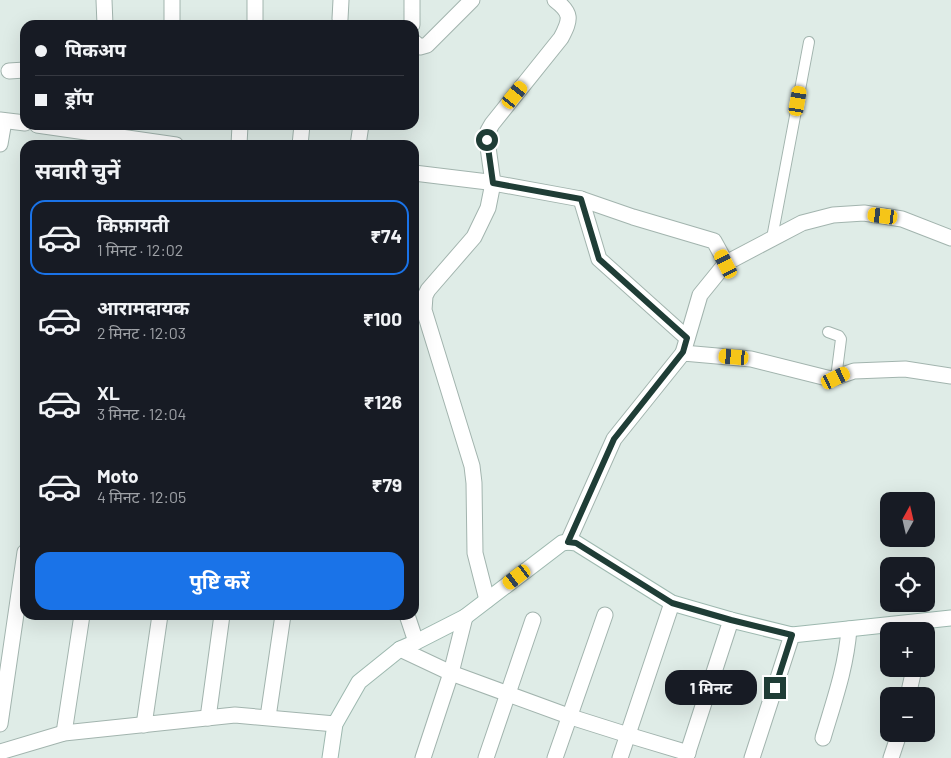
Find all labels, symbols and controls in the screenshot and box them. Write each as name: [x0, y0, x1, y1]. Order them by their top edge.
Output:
text: पिकअप: [65, 38, 126, 61]
car: [499, 79, 530, 111]
car: [788, 85, 807, 117]
text: ड्रॉप: [65, 86, 93, 109]
route start: [476, 129, 498, 151]
text: सवारी चुनें: [35, 157, 120, 183]
car: [867, 207, 898, 225]
text: किफ़ायती: [97, 213, 169, 236]
icon: car: [37, 215, 82, 260]
text: ₹74: [370, 224, 402, 247]
text: 1 मिनट · 12:02: [97, 240, 183, 259]
car: [712, 247, 739, 281]
text: आरामदायक: [97, 296, 189, 319]
icon: car: [37, 298, 82, 343]
text: ₹100: [363, 307, 402, 330]
text: 2 मिनट · 12:03: [97, 323, 186, 342]
car: [718, 348, 749, 366]
car: [819, 365, 852, 391]
icon: car: [37, 381, 82, 426]
text: XL: [97, 381, 120, 404]
text: ₹126: [364, 390, 402, 413]
text: 3 मिनट · 12:04: [97, 404, 186, 423]
icon: car: [37, 464, 82, 509]
text: Moto: [97, 464, 139, 487]
text: ₹79: [372, 473, 402, 496]
text: 4 मिनट · 12:05: [97, 487, 186, 506]
north arrow: [880, 492, 935, 548]
map controls: [880, 492, 935, 742]
button: पुष्टि करें: [35, 552, 404, 610]
button: locate: [880, 557, 935, 612]
car: [500, 562, 533, 592]
button: +: [880, 622, 935, 677]
callout: 1 मिनट: [665, 670, 758, 706]
route end: [764, 677, 786, 699]
text: 1 मिनट: [690, 678, 732, 697]
button: −: [880, 687, 935, 742]

